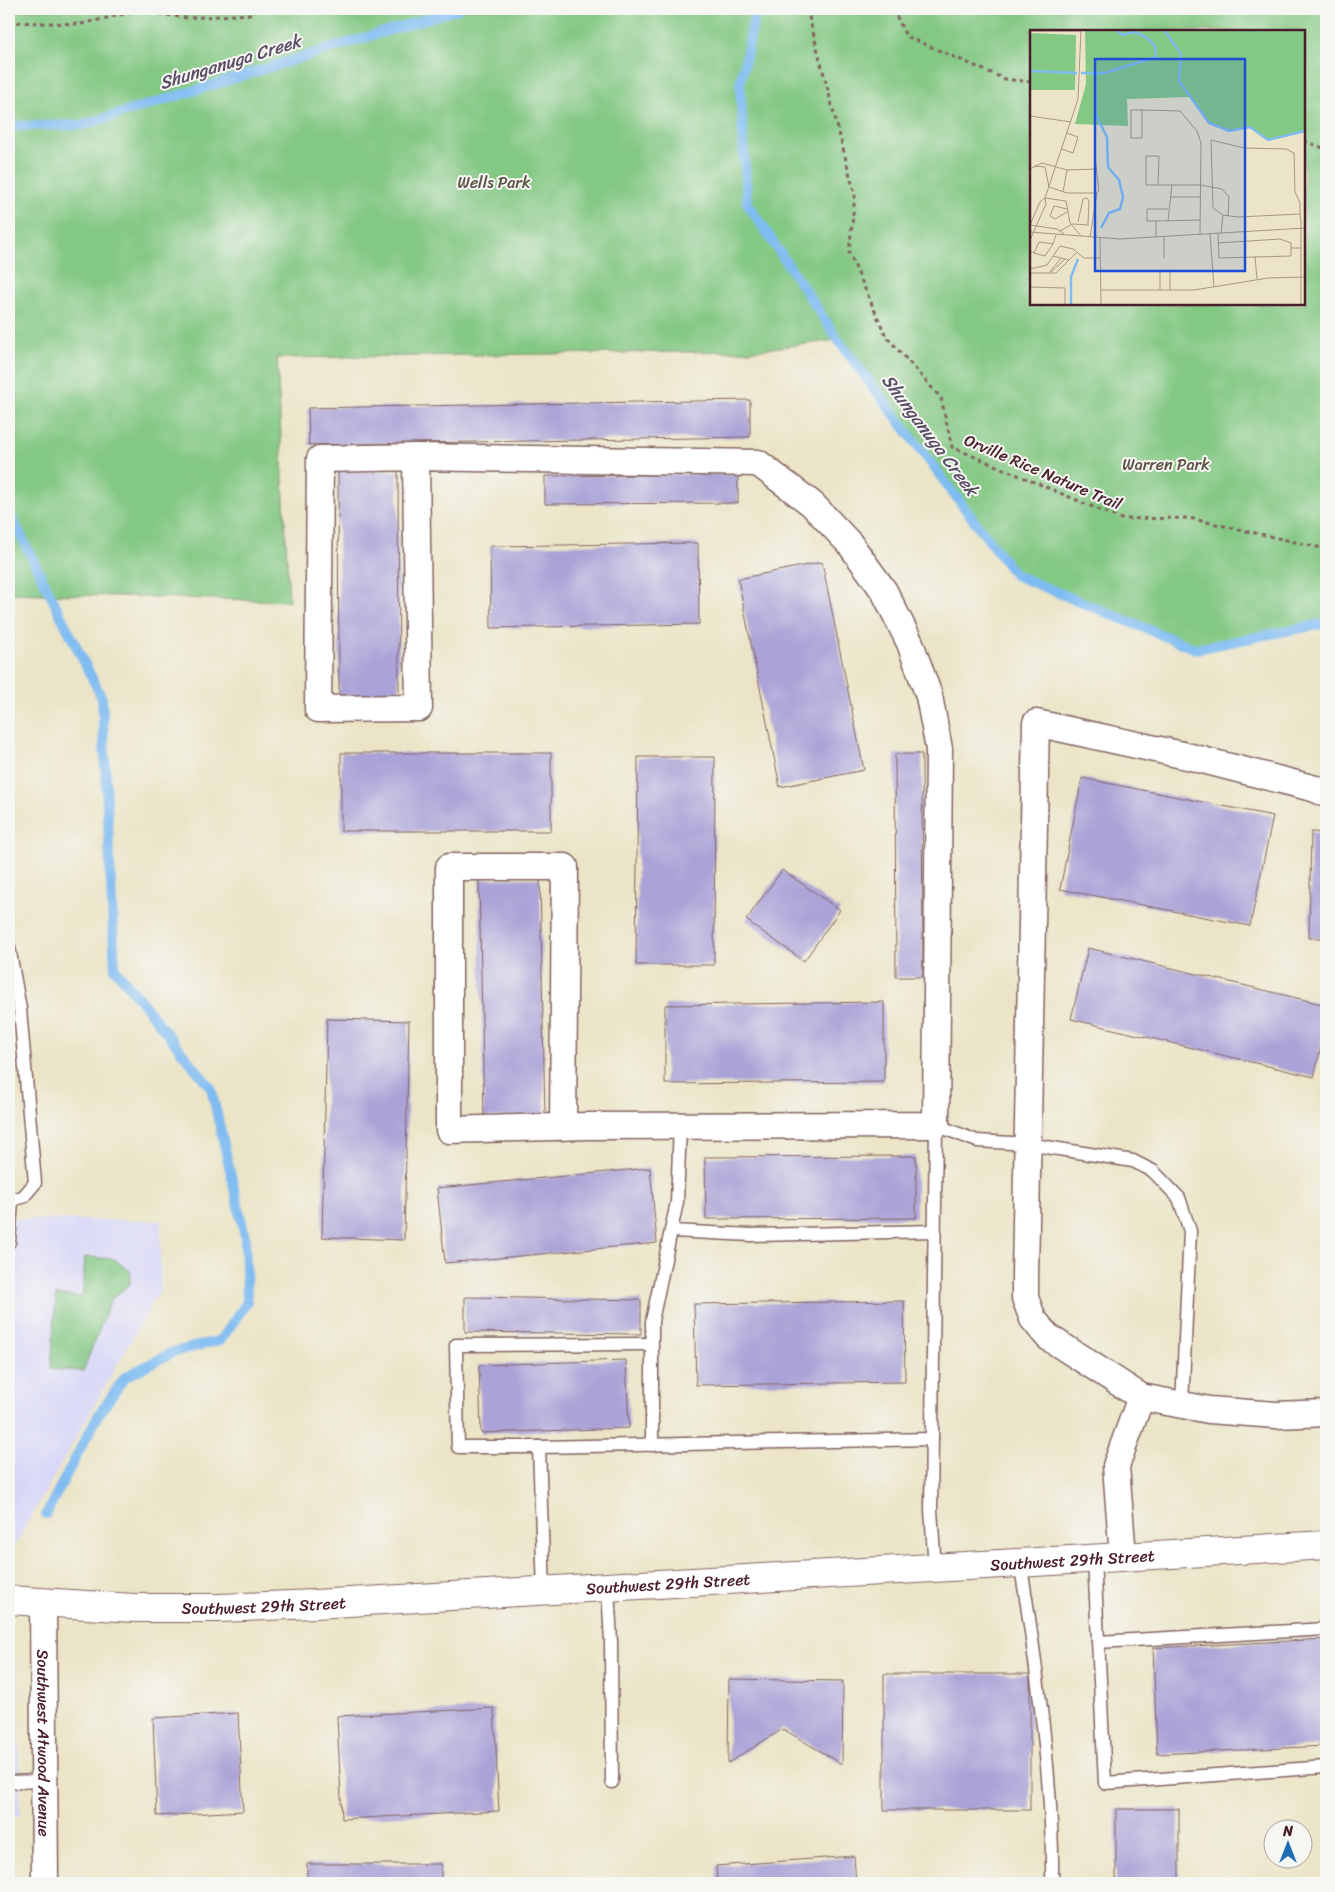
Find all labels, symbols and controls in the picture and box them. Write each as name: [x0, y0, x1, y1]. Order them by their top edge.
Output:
water label: Shunganuga Creek: [155, 25, 307, 99]
inset map: [1030, 30, 1305, 305]
park label: Wells Park: [458, 168, 531, 197]
water label: Shunganuga Creek: [873, 367, 988, 505]
street label: Orville Rice Nature Trail: [960, 426, 1127, 519]
park label: Warren Park: [1122, 450, 1210, 479]
street label: Southwest 29th Street: [989, 1541, 1155, 1579]
street label: Southwest 29th Street: [585, 1564, 751, 1603]
street label: Southwest 29th Street: [181, 1588, 347, 1623]
street label: Southwest Atwood Avenue: [29, 1649, 59, 1837]
text: N: [1282, 1819, 1293, 1844]
north arrow: [1262, 1820, 1312, 1870]

